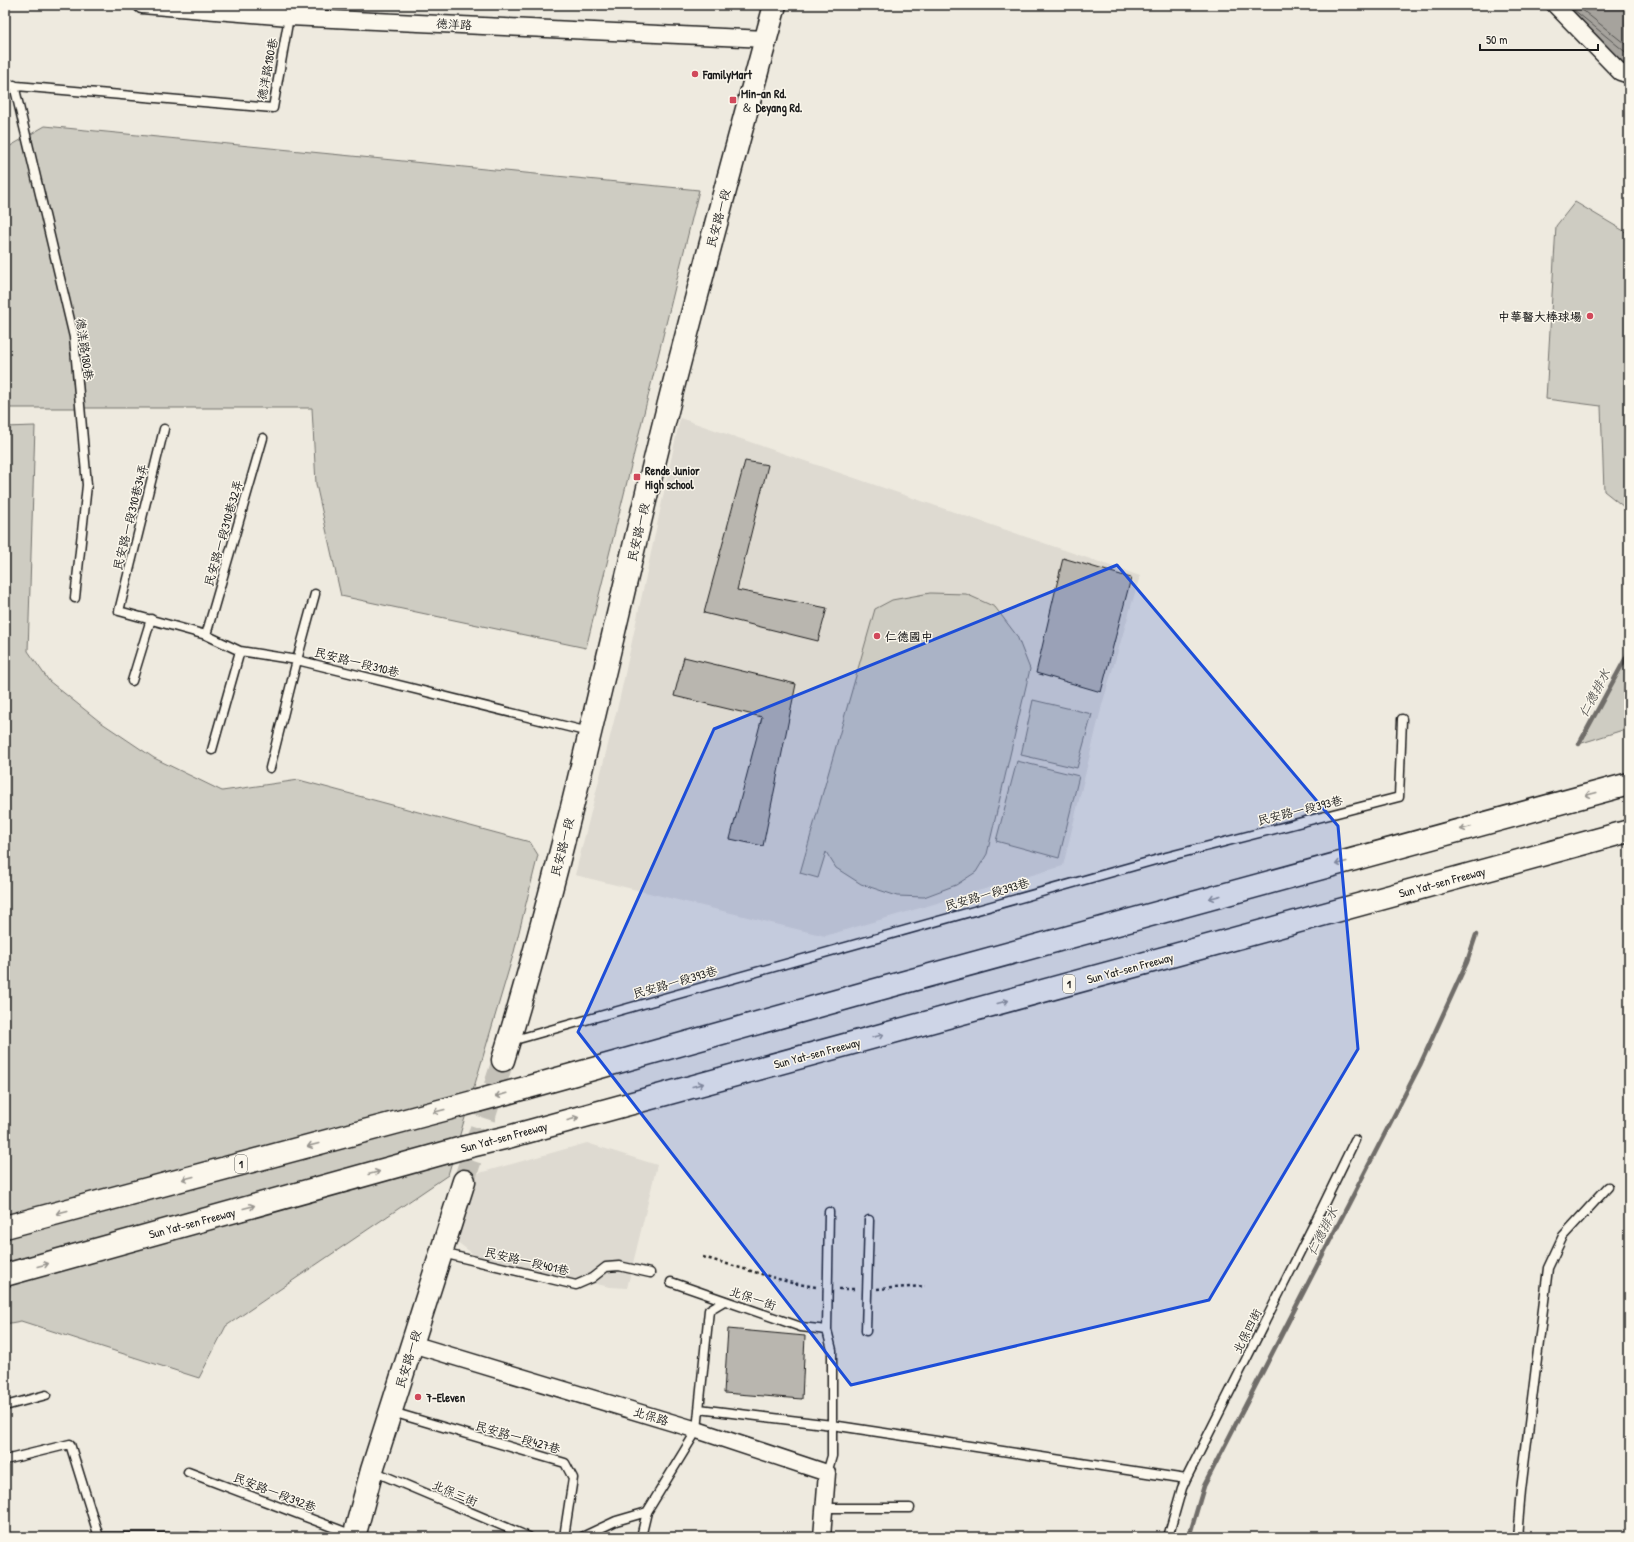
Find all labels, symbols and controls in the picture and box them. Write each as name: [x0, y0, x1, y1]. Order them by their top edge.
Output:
street label: 德洋路: [436, 15, 472, 33]
scale bar: [1480, 26, 1598, 52]
text: 50 m: [1486, 31, 1507, 48]
street label: 德洋路180巷: [253, 36, 281, 102]
place label: FamilyMart: [702, 66, 753, 84]
marker: FamilyMart: [690, 69, 700, 79]
place label: Min-an Rd. ＆ Deyang Rd.: [741, 85, 803, 117]
marker: Min-an Rd. ＆ Deyang Rd.: [728, 95, 738, 105]
street label: 民安路一段: [702, 187, 734, 249]
place label: 中華醫大棒球場: [1498, 308, 1582, 325]
marker: 中華醫大棒球場: [1585, 311, 1595, 321]
street label: 德洋路180巷: [72, 317, 98, 381]
street label: 民安路一段310巷34弄: [109, 462, 151, 572]
place label: Rende Junior High school: [645, 462, 700, 494]
marker: Rende Junior High school: [632, 472, 642, 482]
street label: 民安路一段310巷32弄: [200, 478, 246, 588]
street label: 民安路一段: [623, 501, 653, 563]
place label: 仁德國中: [885, 628, 933, 645]
marker: 仁德國中: [872, 631, 882, 641]
street label: 民安路一段310巷: [313, 643, 401, 681]
water label: 仁德排水: [1574, 665, 1615, 720]
street label: 民安路一段393巷: [1256, 791, 1344, 829]
one-way arrow: [1585, 791, 1598, 798]
street label: 民安路一段: [546, 816, 578, 878]
one-way arrow: [1460, 825, 1473, 833]
one-way arrow: [1334, 860, 1347, 867]
street label: Sun Yat-sen Freeway: [1397, 862, 1487, 902]
street label: 民安路一段393巷: [943, 874, 1031, 914]
one-way arrow: [1209, 894, 1222, 902]
street label: Sun Yat-sen Freeway: [1085, 948, 1175, 988]
street label: 民安路一段393巷: [631, 962, 719, 1002]
road number: 1: [1063, 975, 1075, 993]
one-way arrow: [997, 998, 1010, 1005]
one-way arrow: [871, 1032, 884, 1040]
street label: Sun Yat-sen Freeway: [772, 1033, 862, 1073]
one-way arrow: [692, 1081, 705, 1088]
one-way arrow: [494, 1092, 507, 1099]
one-way arrow: [433, 1108, 446, 1116]
one-way arrow: [566, 1115, 579, 1122]
street label: Sun Yat-sen Freeway: [459, 1117, 549, 1157]
one-way arrow: [307, 1142, 320, 1149]
road number: 1: [235, 1155, 247, 1173]
one-way arrow: [367, 1169, 380, 1176]
one-way arrow: [182, 1175, 195, 1183]
street label: Sun Yat-sen Freeway: [147, 1203, 237, 1243]
one-way arrow: [242, 1203, 255, 1211]
water label: 仁德排水: [1302, 1203, 1342, 1258]
one-way arrow: [56, 1209, 69, 1216]
street label: 民安路一段401巷: [483, 1243, 571, 1279]
one-way arrow: [36, 1260, 49, 1268]
street label: 北保一街: [728, 1282, 778, 1314]
street label: 北保四街: [1229, 1306, 1265, 1356]
street label: 民安路一段: [391, 1328, 425, 1390]
place label: 7-Eleven: [425, 1389, 466, 1406]
marker: 7-Eleven: [413, 1392, 423, 1402]
street label: 北保路: [631, 1403, 671, 1429]
street label: 民安路一段427巷: [473, 1417, 563, 1457]
street label: 民安路一段392巷: [231, 1468, 319, 1516]
street label: 北保三街: [430, 1476, 480, 1510]

